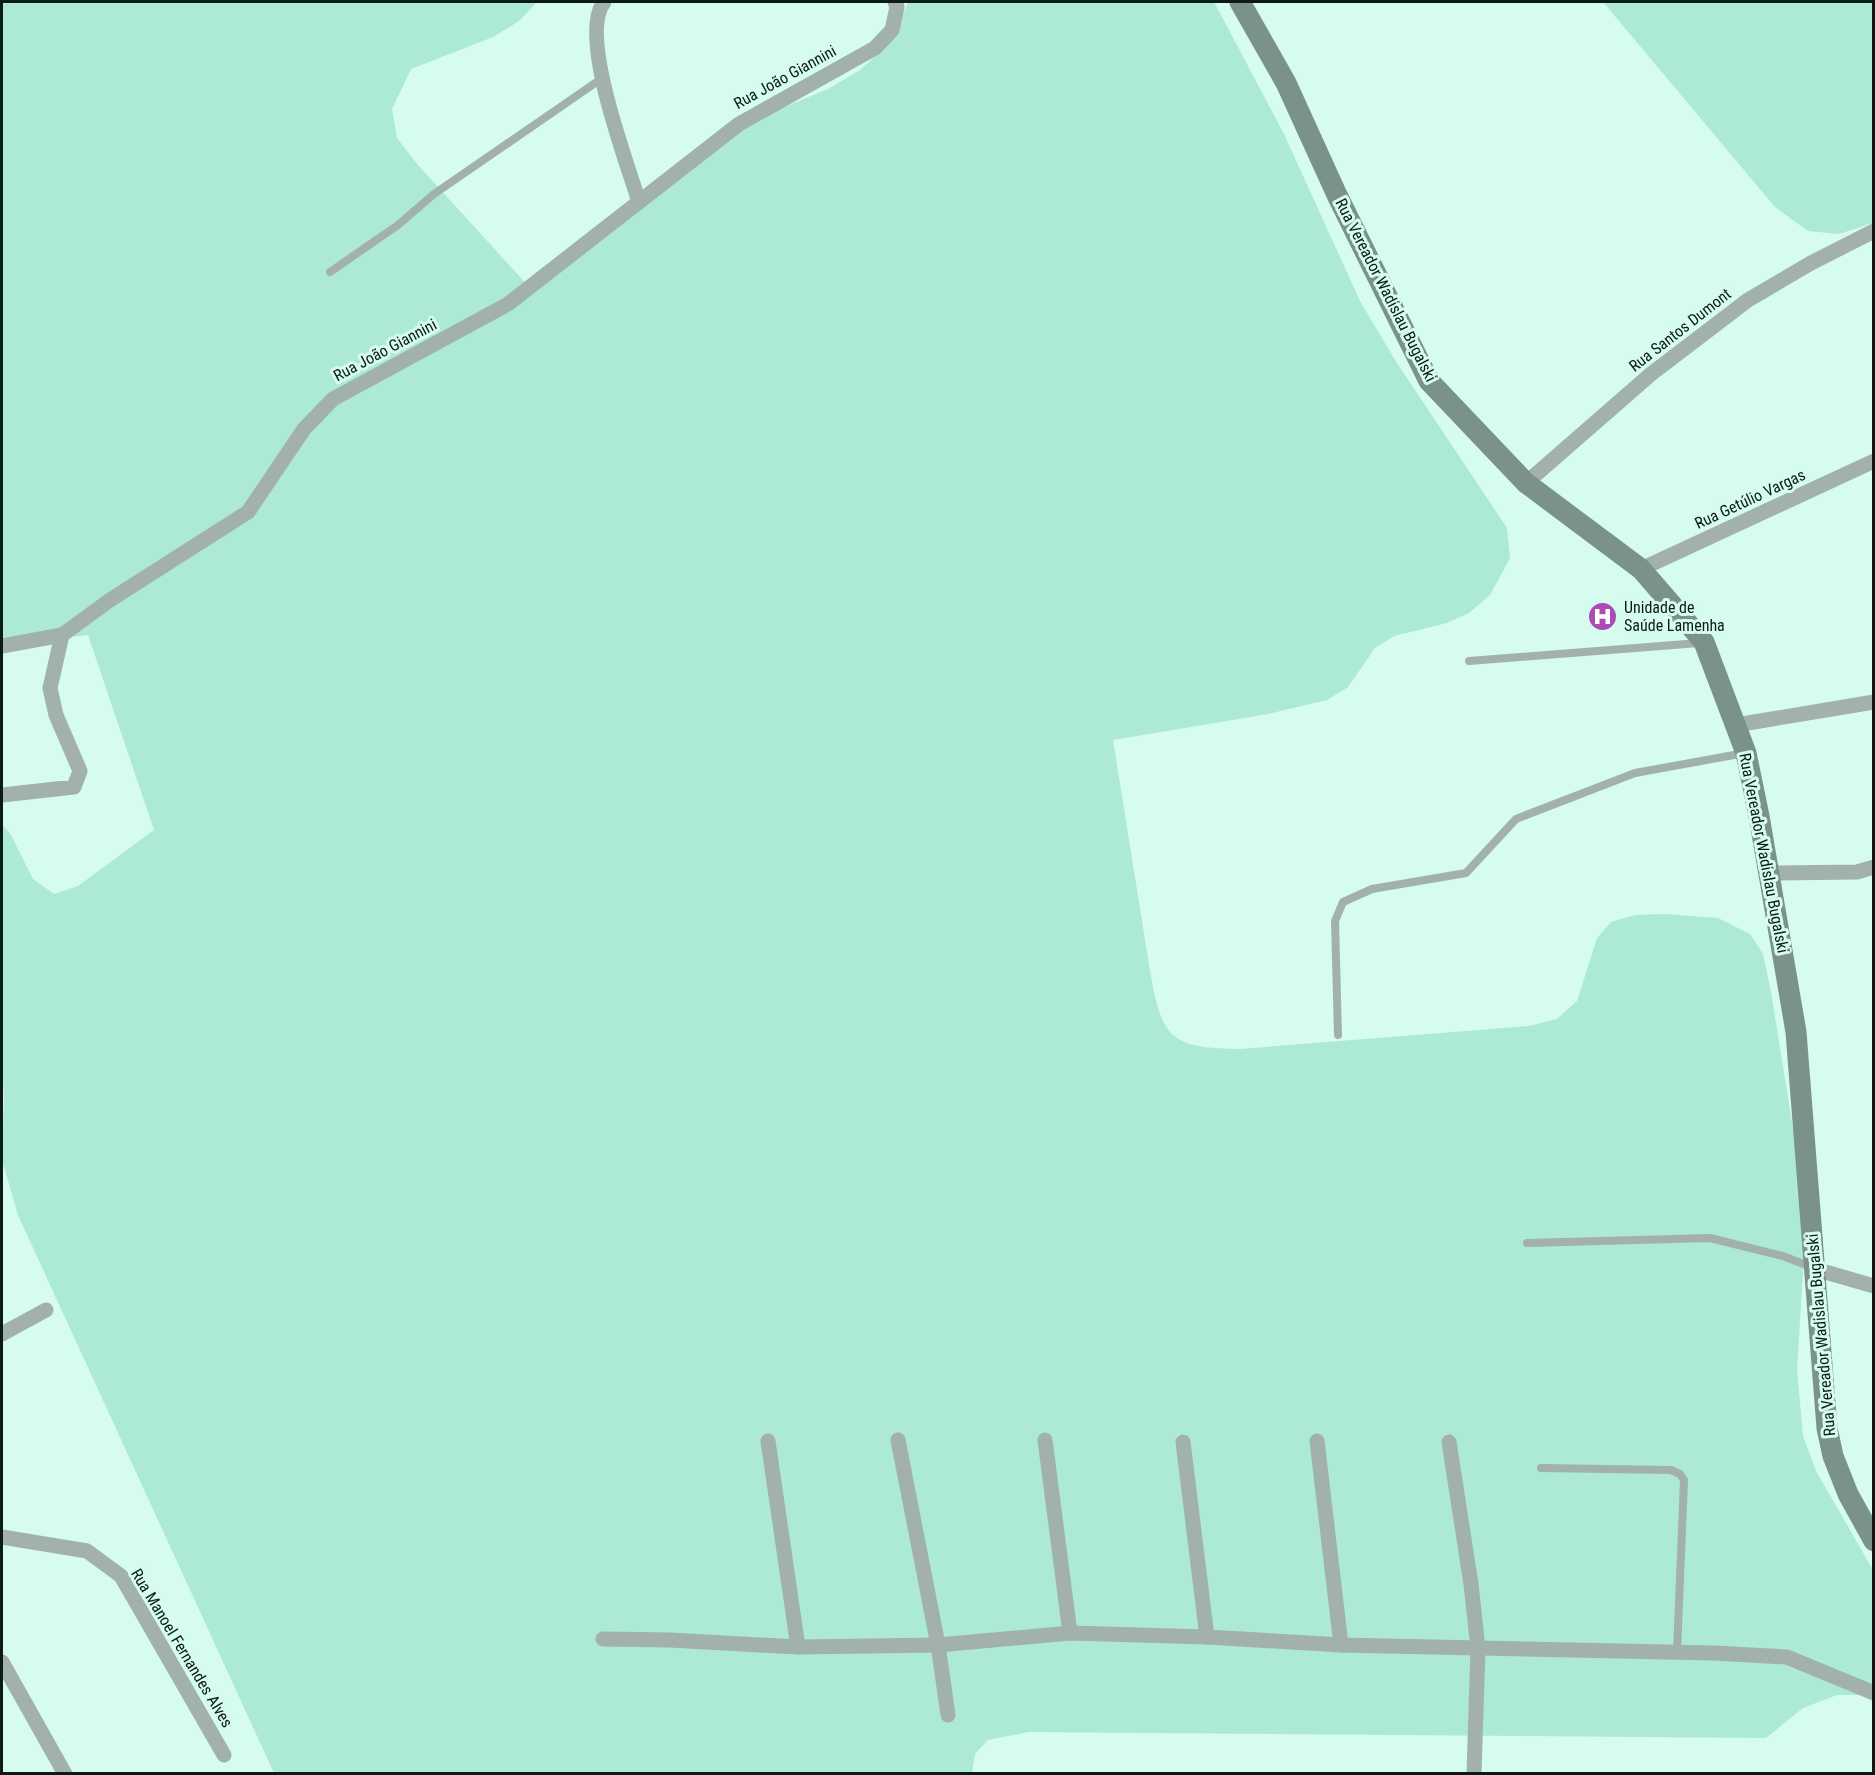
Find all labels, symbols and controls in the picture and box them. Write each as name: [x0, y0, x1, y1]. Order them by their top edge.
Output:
street label: Rua João Giannini: [731, 41, 839, 113]
street label: Rua Vereador Wadislau Bugalski: [1331, 195, 1441, 385]
street label: Rua Santos Dumont: [1625, 284, 1735, 376]
street label: Rua João Giannini: [330, 315, 440, 385]
street label: Rua Getúlio Vargas: [1692, 465, 1808, 533]
place label: Unidade de Saúde Lamenha: [1624, 598, 1725, 635]
hospital icon: Unidade de Saúde Lamenha: [1587, 600, 1619, 632]
street label: Rua Vereador Wadislau Bugalski: [1735, 751, 1793, 955]
street label: Rua Vereador Wadislau Bugalski: [1803, 1233, 1839, 1437]
street label: Rua Manoel Fernandes Alves: [127, 1565, 237, 1731]

